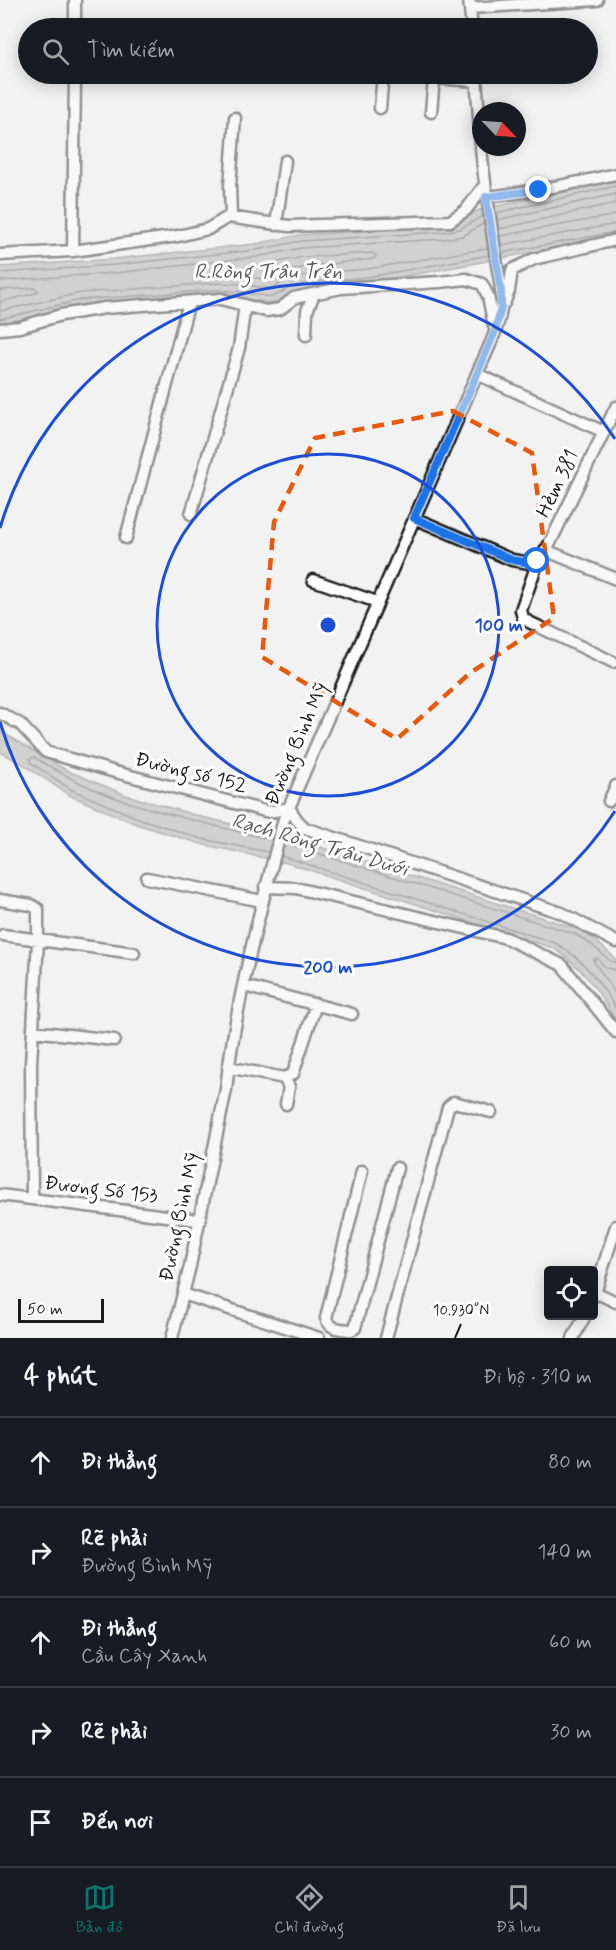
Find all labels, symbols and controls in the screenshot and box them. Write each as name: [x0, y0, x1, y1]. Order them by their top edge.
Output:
search box: [18, 18, 598, 84]
icon: search: [39, 35, 72, 68]
text: Tìm kiếm: [87, 37, 175, 65]
north arrow: [472, 102, 526, 156]
route end: [525, 176, 551, 202]
water label: R.Ròng Trâu Trên: [194, 258, 342, 288]
street label: Hẻm 381: [530, 446, 586, 522]
route start: [523, 547, 549, 573]
text: 100 m: [475, 614, 523, 638]
centre of rings: [318, 615, 338, 635]
street label: Đường Bình Mỹ: [259, 678, 337, 810]
street label: Đường số 152: [132, 746, 250, 802]
water label: Rạch Ròng Trâu Dưới: [228, 806, 414, 886]
text: 200 m: [303, 956, 353, 980]
street label: Đường Bình Mỹ: [153, 1150, 209, 1284]
street label: Đương Số 153: [43, 1170, 159, 1212]
map controls: [544, 1266, 598, 1320]
button: locate: [544, 1266, 598, 1320]
scale bar: [18, 1296, 104, 1324]
text: 50 m: [27, 1299, 63, 1320]
text: 10.930°N: [433, 1301, 489, 1321]
text: 4 phút: [24, 1360, 97, 1394]
text: Đi bộ · 310 m: [483, 1364, 592, 1391]
icon: ahead: [24, 1446, 57, 1479]
text: Đi thẳng: [81, 1448, 157, 1476]
text: 80 m: [548, 1449, 592, 1476]
text: Rẽ phải: [81, 1525, 147, 1553]
icon: right: [24, 1536, 57, 1569]
text: 140 m: [538, 1539, 592, 1566]
text: Đường Bình Mỹ: [81, 1553, 212, 1580]
text: Đi thẳng: [81, 1615, 157, 1643]
icon: ahead: [24, 1626, 57, 1659]
text: 60 m: [549, 1629, 592, 1656]
text: Cầu Cây Xanh: [81, 1643, 207, 1670]
icon: right: [24, 1716, 57, 1749]
text: Rẽ phải: [81, 1718, 147, 1746]
text: 30 m: [550, 1719, 592, 1746]
icon: arrive: [24, 1806, 57, 1839]
text: Đến nơi: [81, 1808, 153, 1836]
tab: Bản đồ: [76, 1881, 123, 1938]
tab: Chỉ đường: [274, 1881, 344, 1938]
tab: Đã lưu: [496, 1881, 540, 1938]

